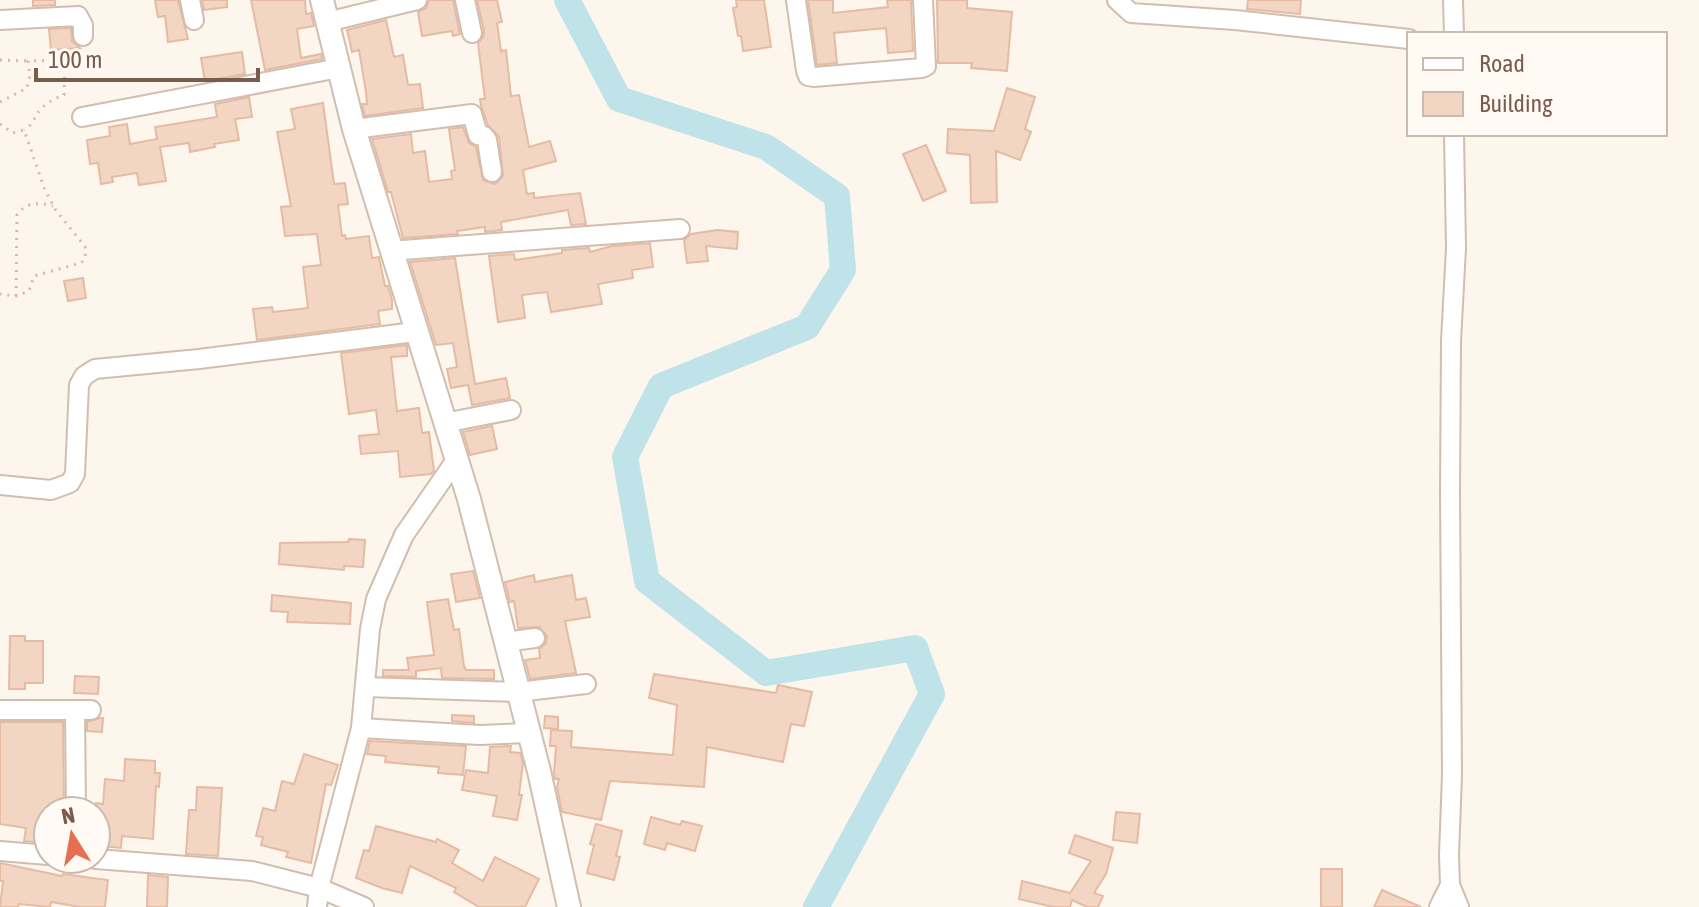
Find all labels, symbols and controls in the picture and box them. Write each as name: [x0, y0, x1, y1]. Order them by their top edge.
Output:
scale bar: [36, 32, 258, 82]
legend: [1407, 32, 1667, 136]
text: 100 m: [48, 46, 102, 73]
text: Road: [1479, 50, 1525, 77]
text: Building: [1479, 90, 1553, 117]
north arrow: [32, 795, 112, 875]
text: N: [59, 801, 77, 829]

